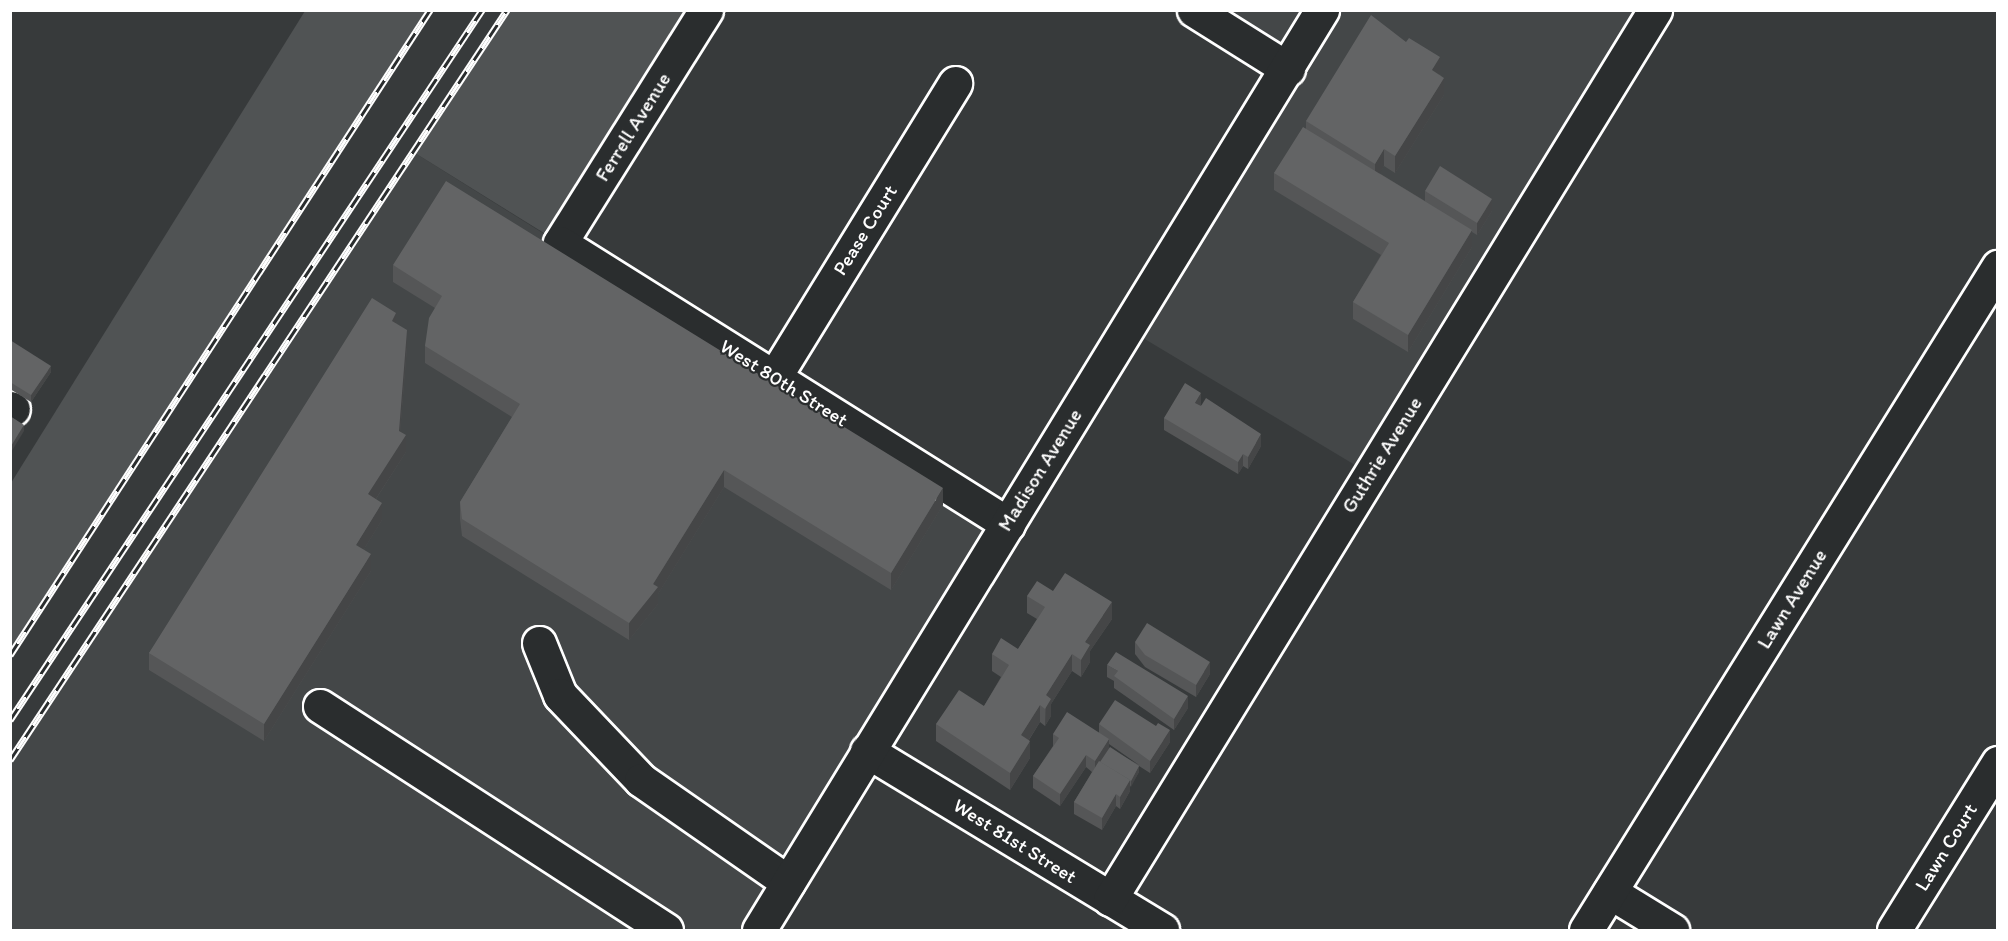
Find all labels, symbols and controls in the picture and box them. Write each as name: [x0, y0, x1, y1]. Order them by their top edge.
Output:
street label: Ferrell Avenue: [590, 69, 676, 185]
street label: Pease Court: [828, 180, 902, 280]
street label: West 80th Street: [716, 334, 852, 432]
street label: Guthrie Avenue: [1337, 393, 1427, 517]
street label: Madison Avenue: [993, 404, 1087, 536]
street label: Lawn Avenue: [1752, 545, 1832, 653]
street label: West 81st Street: [949, 794, 1081, 888]
street label: Lawn Court: [1910, 799, 1982, 895]

